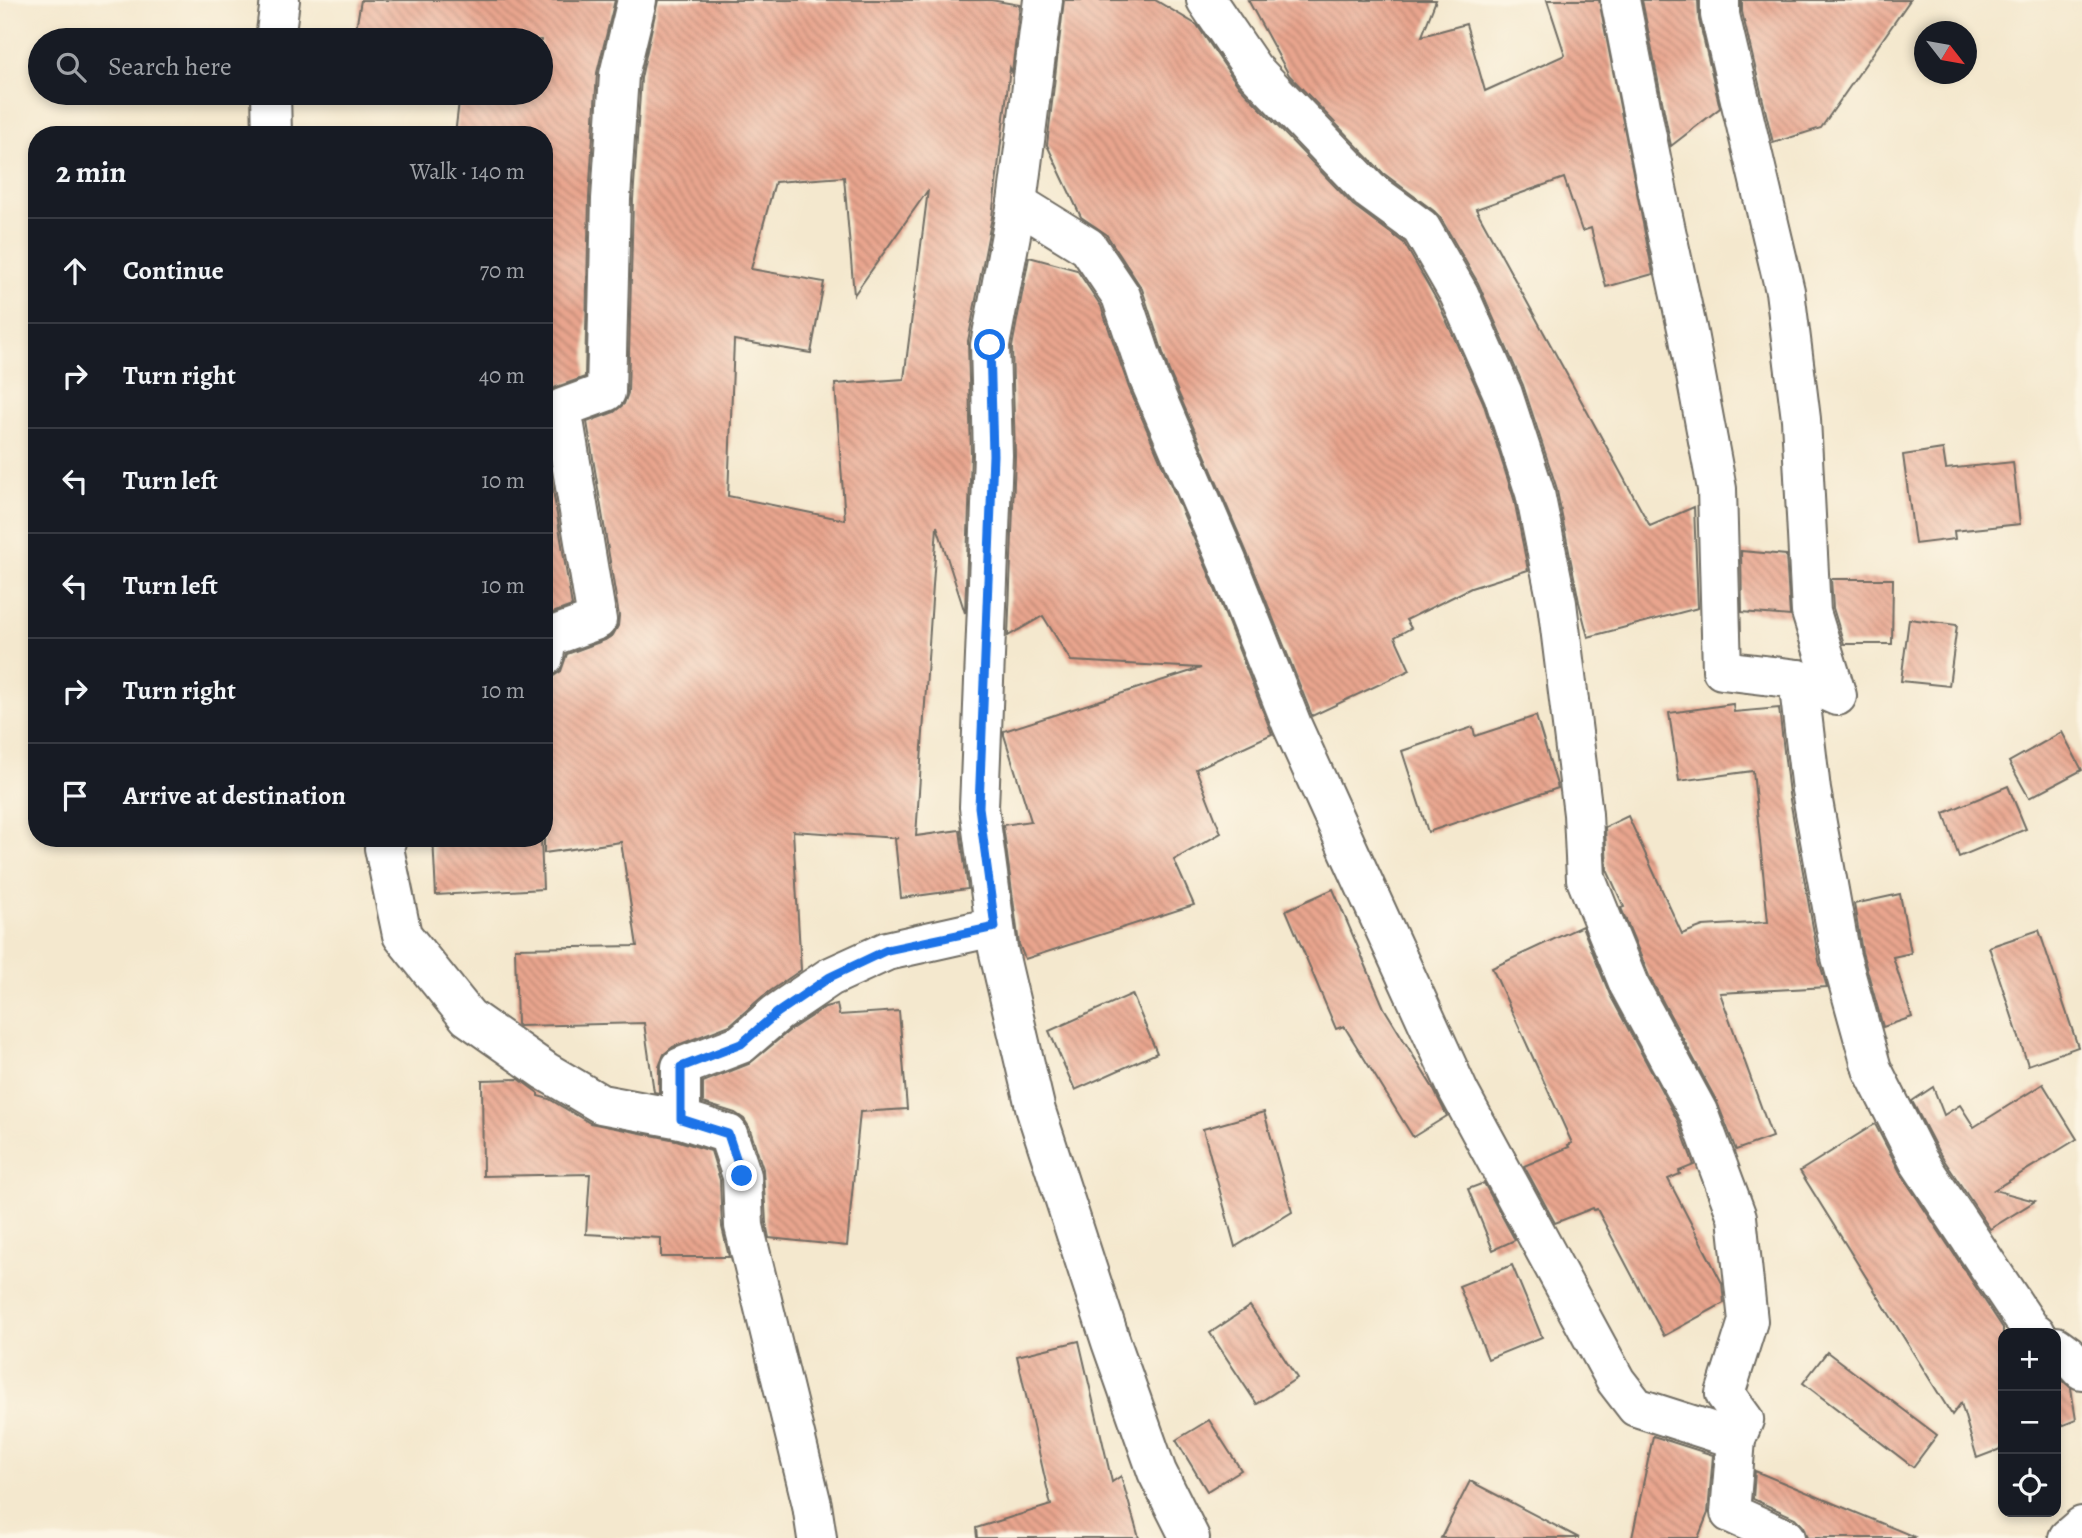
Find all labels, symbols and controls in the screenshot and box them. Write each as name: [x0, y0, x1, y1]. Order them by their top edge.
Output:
north arrow: [1914, 21, 1977, 84]
search box: [28, 28, 553, 105]
icon: search: [52, 48, 90, 86]
text: Search here: [108, 49, 232, 84]
text: 2 min: [56, 152, 126, 192]
text: Walk · 140 m: [410, 156, 525, 187]
icon: ahead: [56, 252, 94, 290]
text: Continue: [123, 253, 224, 288]
text: 70 m: [479, 255, 525, 286]
route start: [974, 329, 1005, 360]
icon: right: [56, 357, 94, 395]
text: Turn right: [123, 358, 236, 393]
text: 40 m: [479, 360, 525, 391]
icon: left: [56, 462, 94, 500]
text: Turn left: [123, 463, 218, 498]
text: 10 m: [481, 465, 525, 496]
icon: left: [56, 567, 94, 605]
text: Turn left: [123, 568, 218, 603]
text: 10 m: [481, 570, 525, 601]
icon: right: [56, 672, 94, 710]
text: Turn right: [123, 673, 236, 708]
text: 10 m: [481, 675, 525, 706]
icon: arrive: [56, 777, 94, 815]
text: Arrive at destination: [123, 778, 346, 813]
route end: [726, 1160, 757, 1191]
map controls: [1998, 1328, 2061, 1517]
button: +: [1998, 1328, 2061, 1391]
button: −: [1998, 1391, 2061, 1454]
button: locate: [1998, 1454, 2061, 1517]

